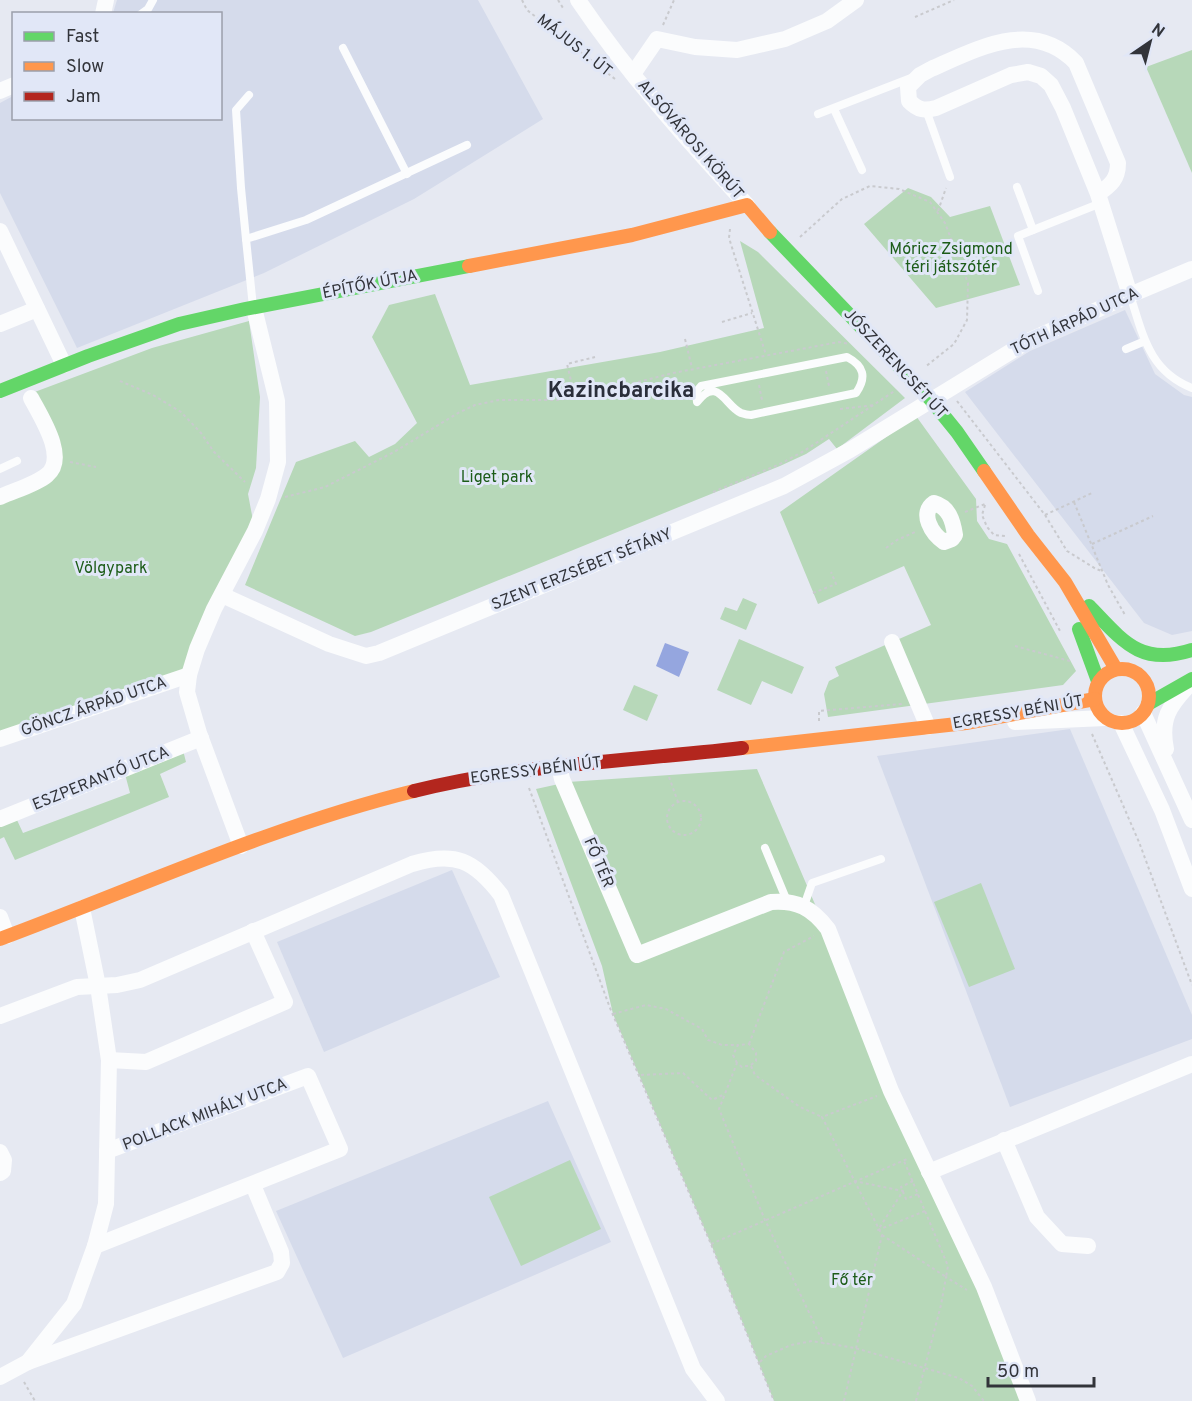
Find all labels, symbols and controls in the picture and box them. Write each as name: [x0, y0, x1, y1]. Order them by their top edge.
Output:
street label: MÁJUS 1. ÚT: [532, 9, 617, 82]
legend: [12, 12, 222, 120]
north arrow: [1120, 12, 1180, 72]
text: N: [1147, 20, 1168, 43]
text: Fast: [66, 26, 99, 49]
text: Slow: [66, 56, 104, 79]
street label: ALSÓVÁROSI KÖRÚT: [633, 75, 749, 204]
text: Jam: [66, 86, 101, 109]
park label: Móricz Zsigmond téri játszótér: [889, 240, 1013, 278]
street label: ÉPÍTŐK ÚTJA: [320, 264, 419, 304]
street label: TÓTH ÁRPÁD UTCA: [1007, 282, 1142, 360]
street label: JÓSZERENCSÉT ÚT: [839, 303, 953, 423]
district label: Kazincbarcika: [548, 378, 694, 405]
park label: Liget park: [461, 468, 533, 488]
street label: SZENT ERZSÉBET SÉTÁNY: [488, 523, 675, 615]
park label: Völgypark: [75, 559, 148, 579]
street label: GÖNCZ ÁRPÁD UTCA: [18, 671, 170, 741]
street label: EGRESSY BÉNI ÚT: [951, 690, 1085, 734]
street label: ESZPERANTÓ UTCA: [29, 741, 172, 816]
street label: EGRESSY BÉNI ÚT: [469, 751, 603, 789]
street label: FŐ TÉR: [578, 834, 619, 891]
street label: POLLACK MIHÁLY UTCA: [119, 1072, 290, 1156]
park label: Fő tér: [831, 1271, 873, 1291]
scale bar: [988, 1350, 1094, 1388]
text: 50 m: [997, 1361, 1039, 1384]

